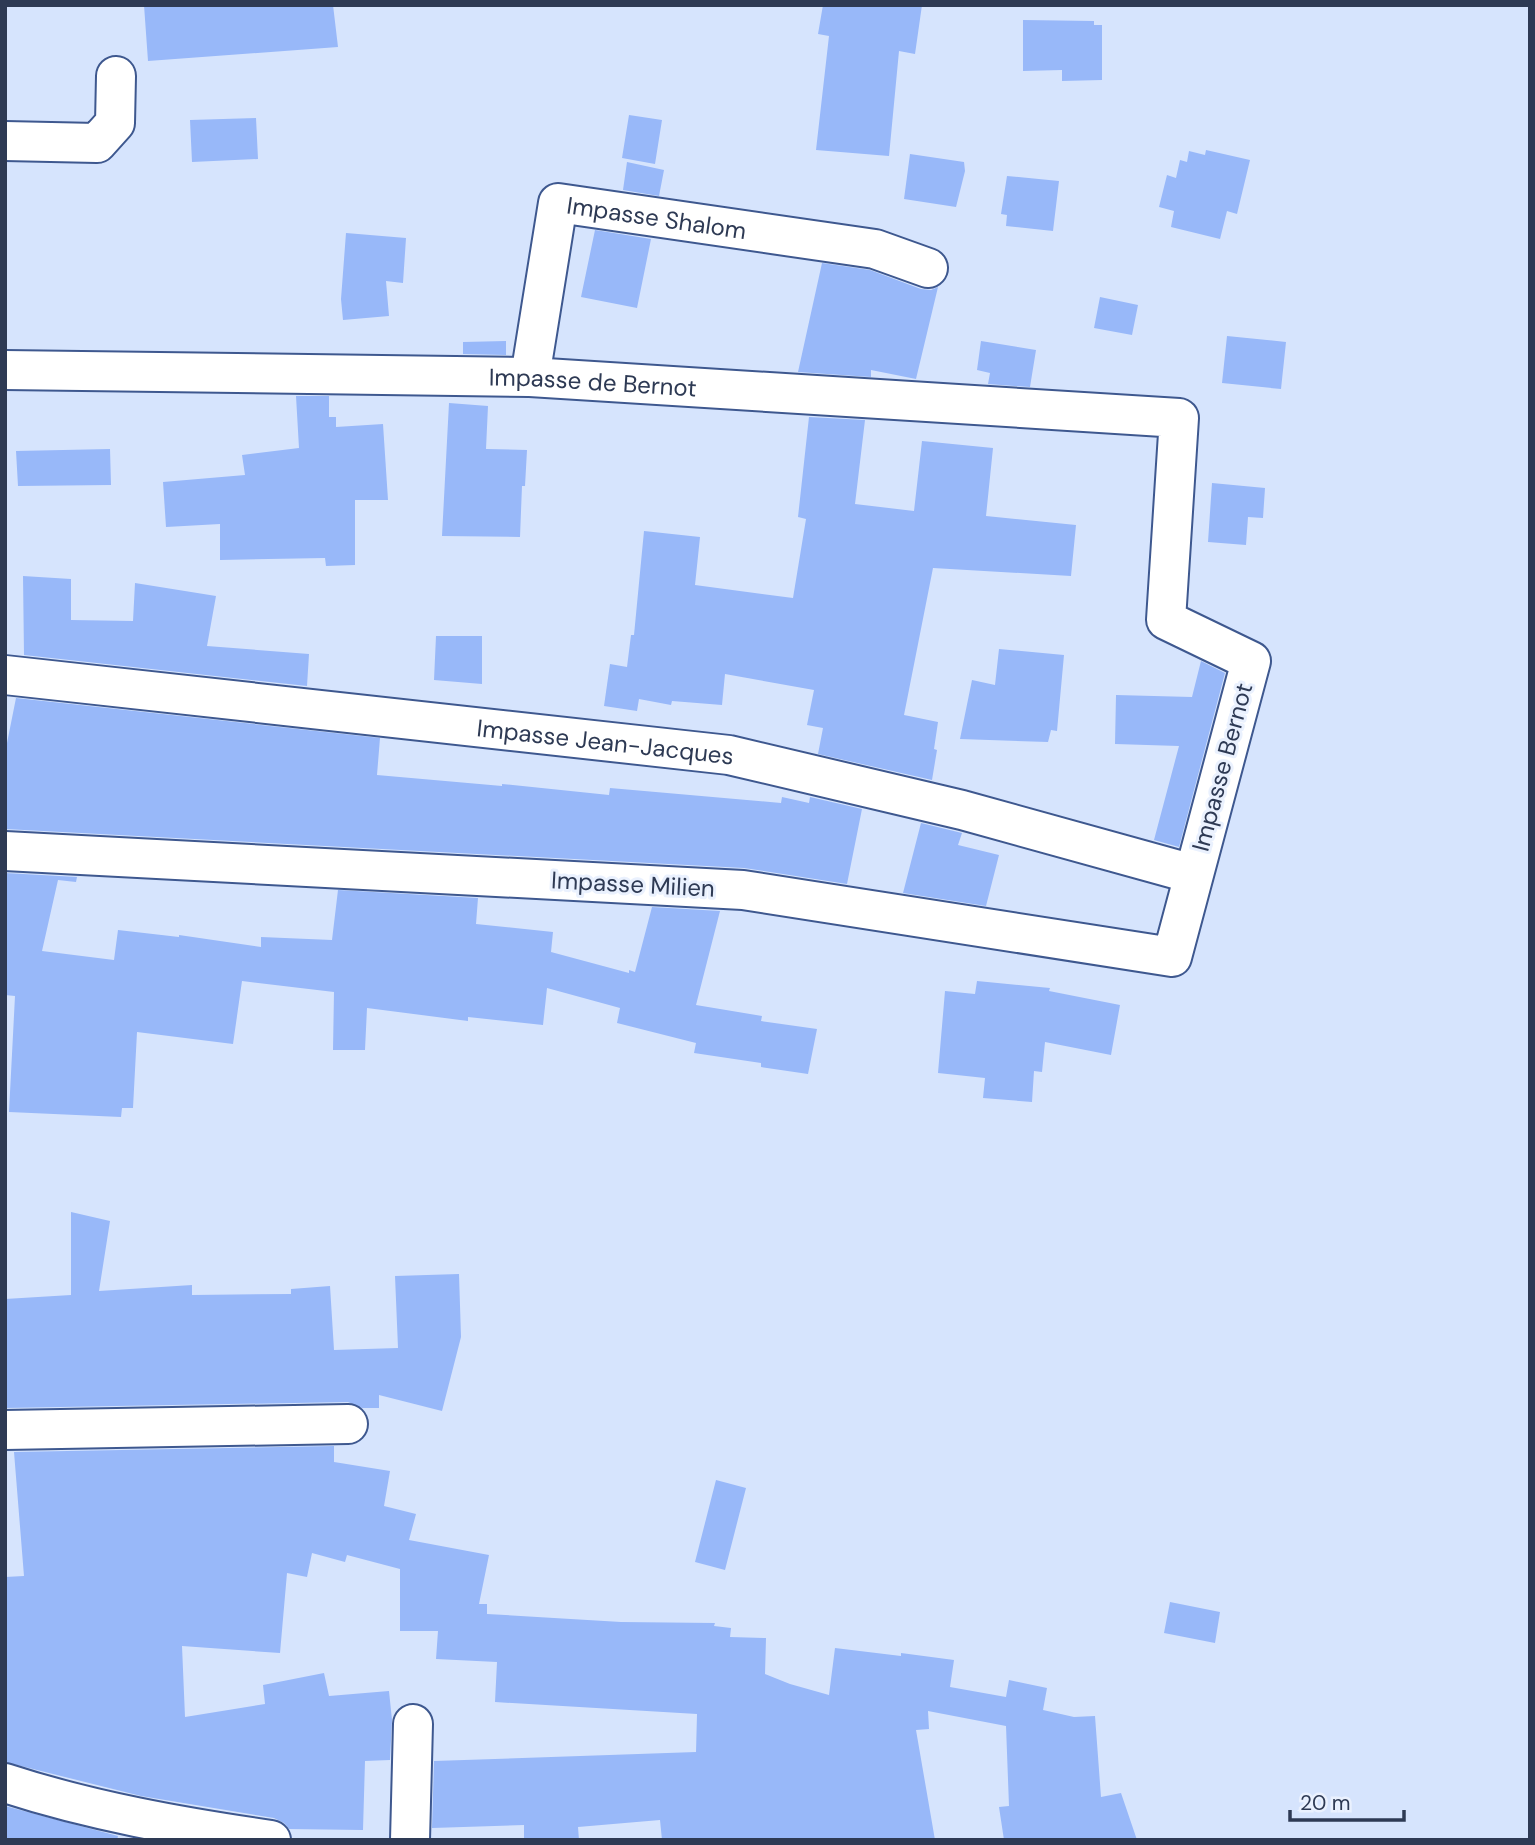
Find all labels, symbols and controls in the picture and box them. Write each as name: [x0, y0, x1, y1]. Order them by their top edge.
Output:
street label: Impasse Shalom: [565, 189, 749, 246]
street label: Impasse de Bernot: [489, 361, 698, 403]
street label: Impasse Bernot: [1185, 679, 1259, 855]
street label: Impasse Jean-Jacques: [475, 712, 735, 771]
street label: Impasse Milien: [550, 864, 716, 904]
scale bar: [1290, 1778, 1404, 1822]
text: 20 m: [1300, 1789, 1351, 1817]

